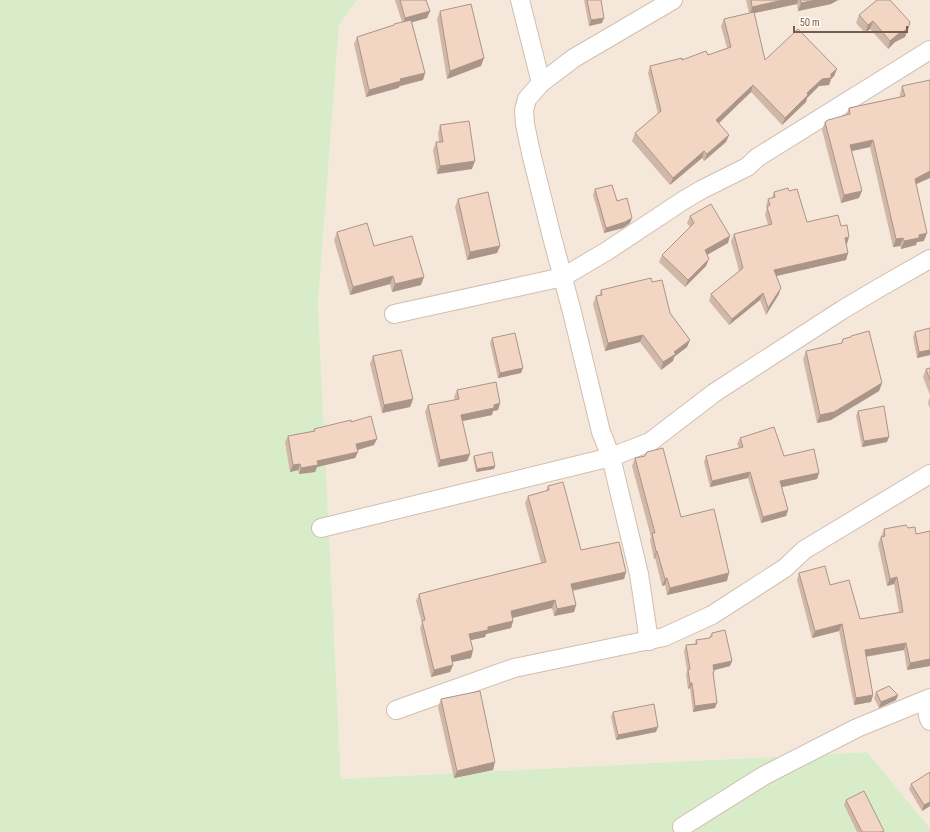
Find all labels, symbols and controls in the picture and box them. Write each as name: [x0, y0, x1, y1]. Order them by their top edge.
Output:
scale bar: [794, 8, 907, 34]
text: 50 m: [800, 15, 820, 30]

